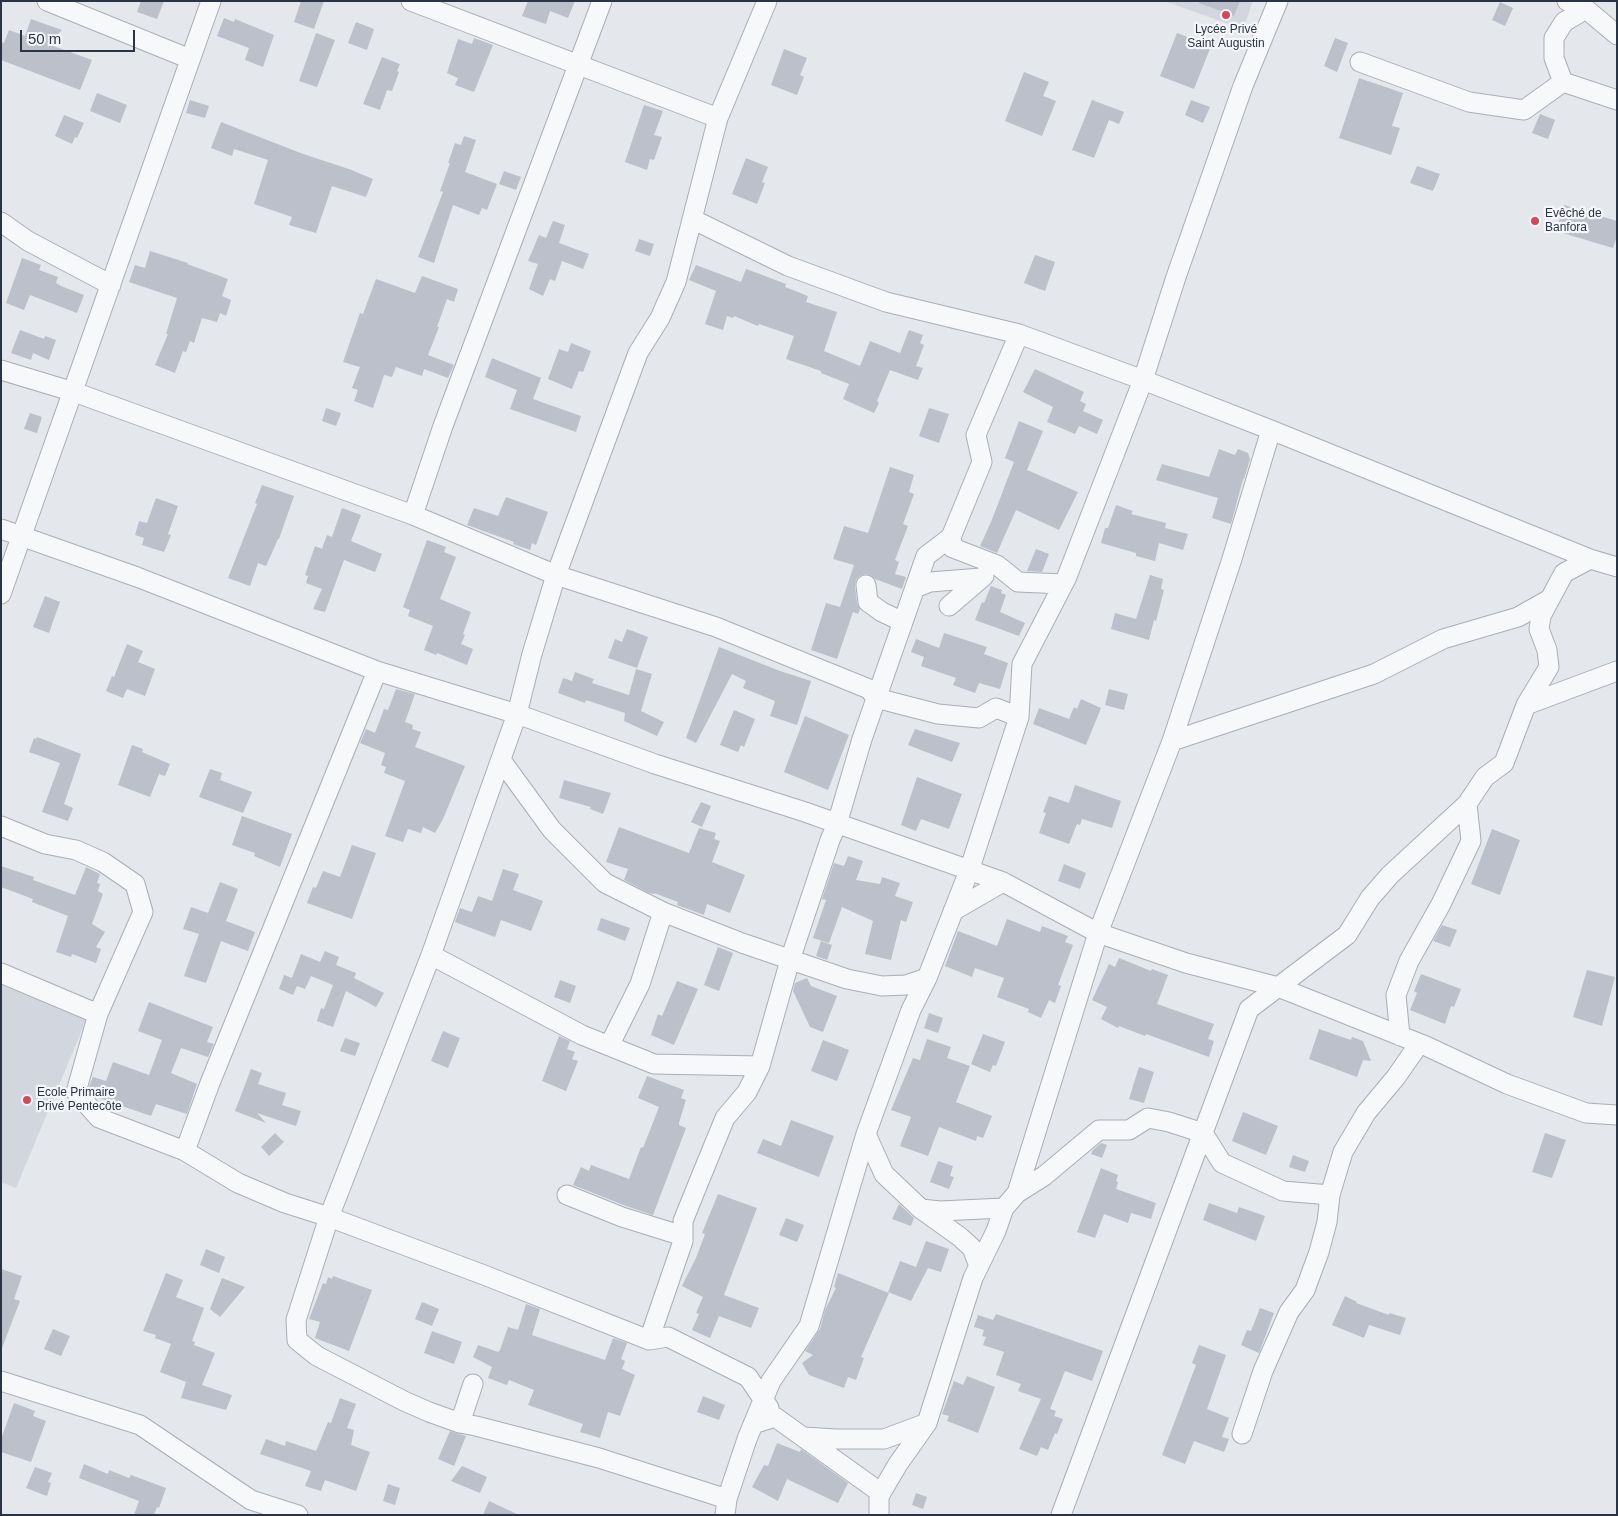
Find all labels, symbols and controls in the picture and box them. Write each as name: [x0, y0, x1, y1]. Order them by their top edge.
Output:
marker: Lycée Privé Saint Augustin: [1220, 9, 1232, 21]
scale bar: [22, 20, 138, 52]
place label: Lycée Privé Saint Augustin: [1187, 23, 1265, 51]
text: 50 m: [28, 30, 61, 47]
place label: Evêché de Banfora: [1545, 207, 1602, 235]
marker: Evêché de Banfora: [1529, 215, 1541, 227]
place label: Ecole Primaire Privé Pentecôte: [37, 1086, 122, 1114]
marker: Ecole Primaire Privé Pentecôte: [21, 1094, 33, 1106]

